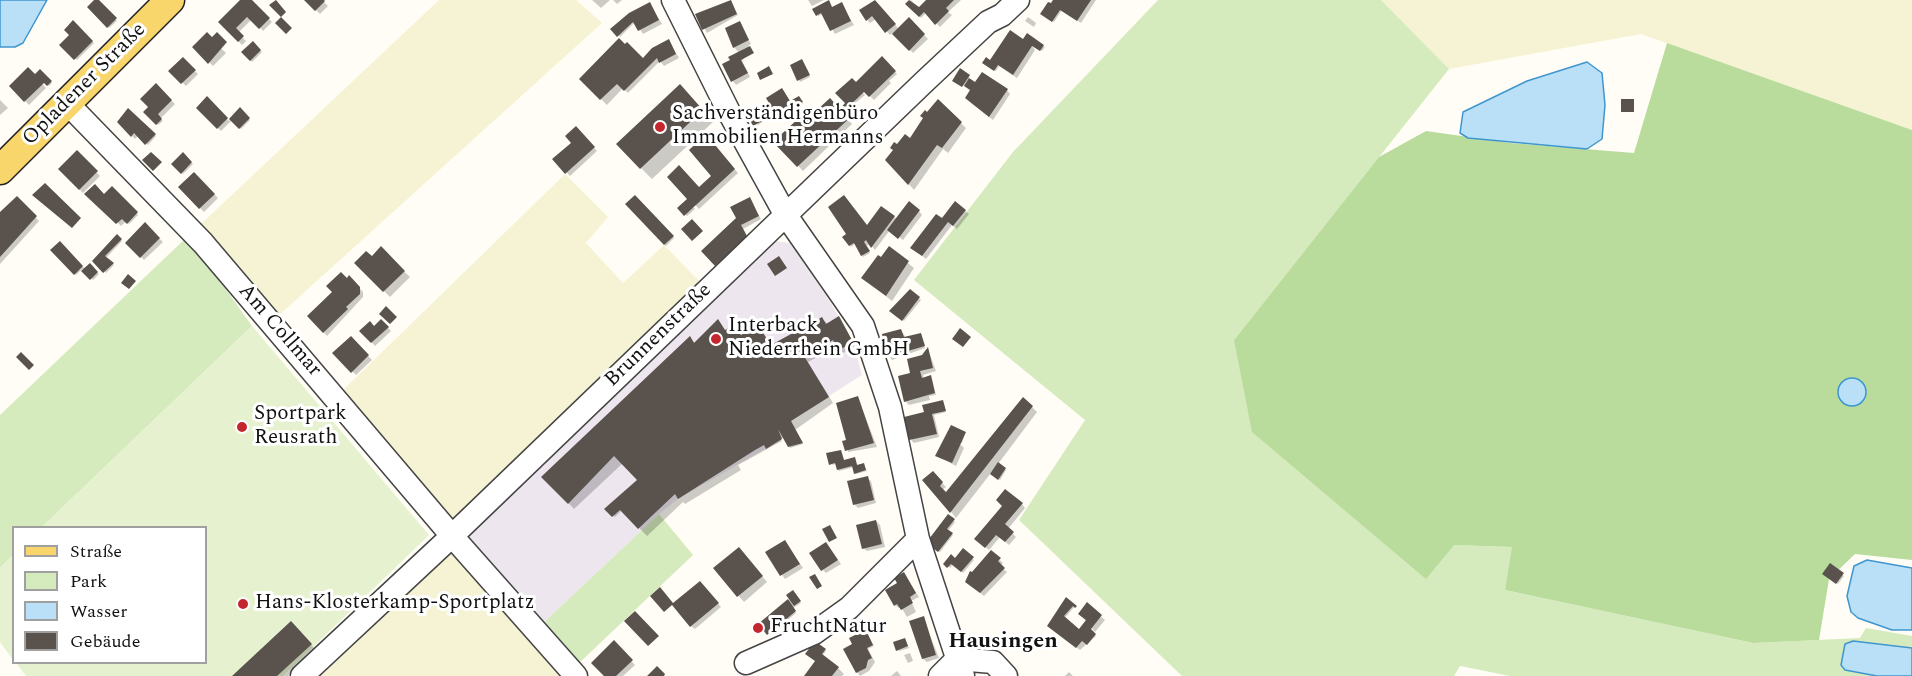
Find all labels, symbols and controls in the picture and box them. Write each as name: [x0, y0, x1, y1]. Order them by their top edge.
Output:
street label: Opladener Straße: [18, 18, 152, 152]
place label: Sachverständigenbüro Immobilien Hermanns: [672, 102, 884, 152]
marker: Sachverständigenbüro Immobilien Hermanns: [653, 120, 667, 134]
street label: Brunnenstraße: [600, 279, 718, 393]
street label: Am Collmar: [232, 280, 326, 382]
place label: Interback Niederrhein GmbH: [728, 314, 909, 364]
marker: Interback Niederrhein GmbH: [709, 332, 723, 346]
place label: Sportpark Reusrath: [254, 402, 347, 452]
marker: Sportpark Reusrath: [235, 420, 249, 434]
legend: [12, 526, 207, 664]
text: Straße: [70, 538, 122, 565]
text: Park: [70, 568, 107, 595]
place label: Hans-Klosterkamp-Sportplatz: [255, 591, 535, 617]
marker: Hans-Klosterkamp-Sportplatz: [236, 597, 250, 611]
text: Wasser: [70, 598, 127, 625]
place label: FruchtNatur: [770, 615, 886, 641]
marker: FruchtNatur: [751, 621, 765, 635]
text: Gebäude: [70, 628, 140, 655]
district label: Hausingen: [948, 630, 1058, 656]

